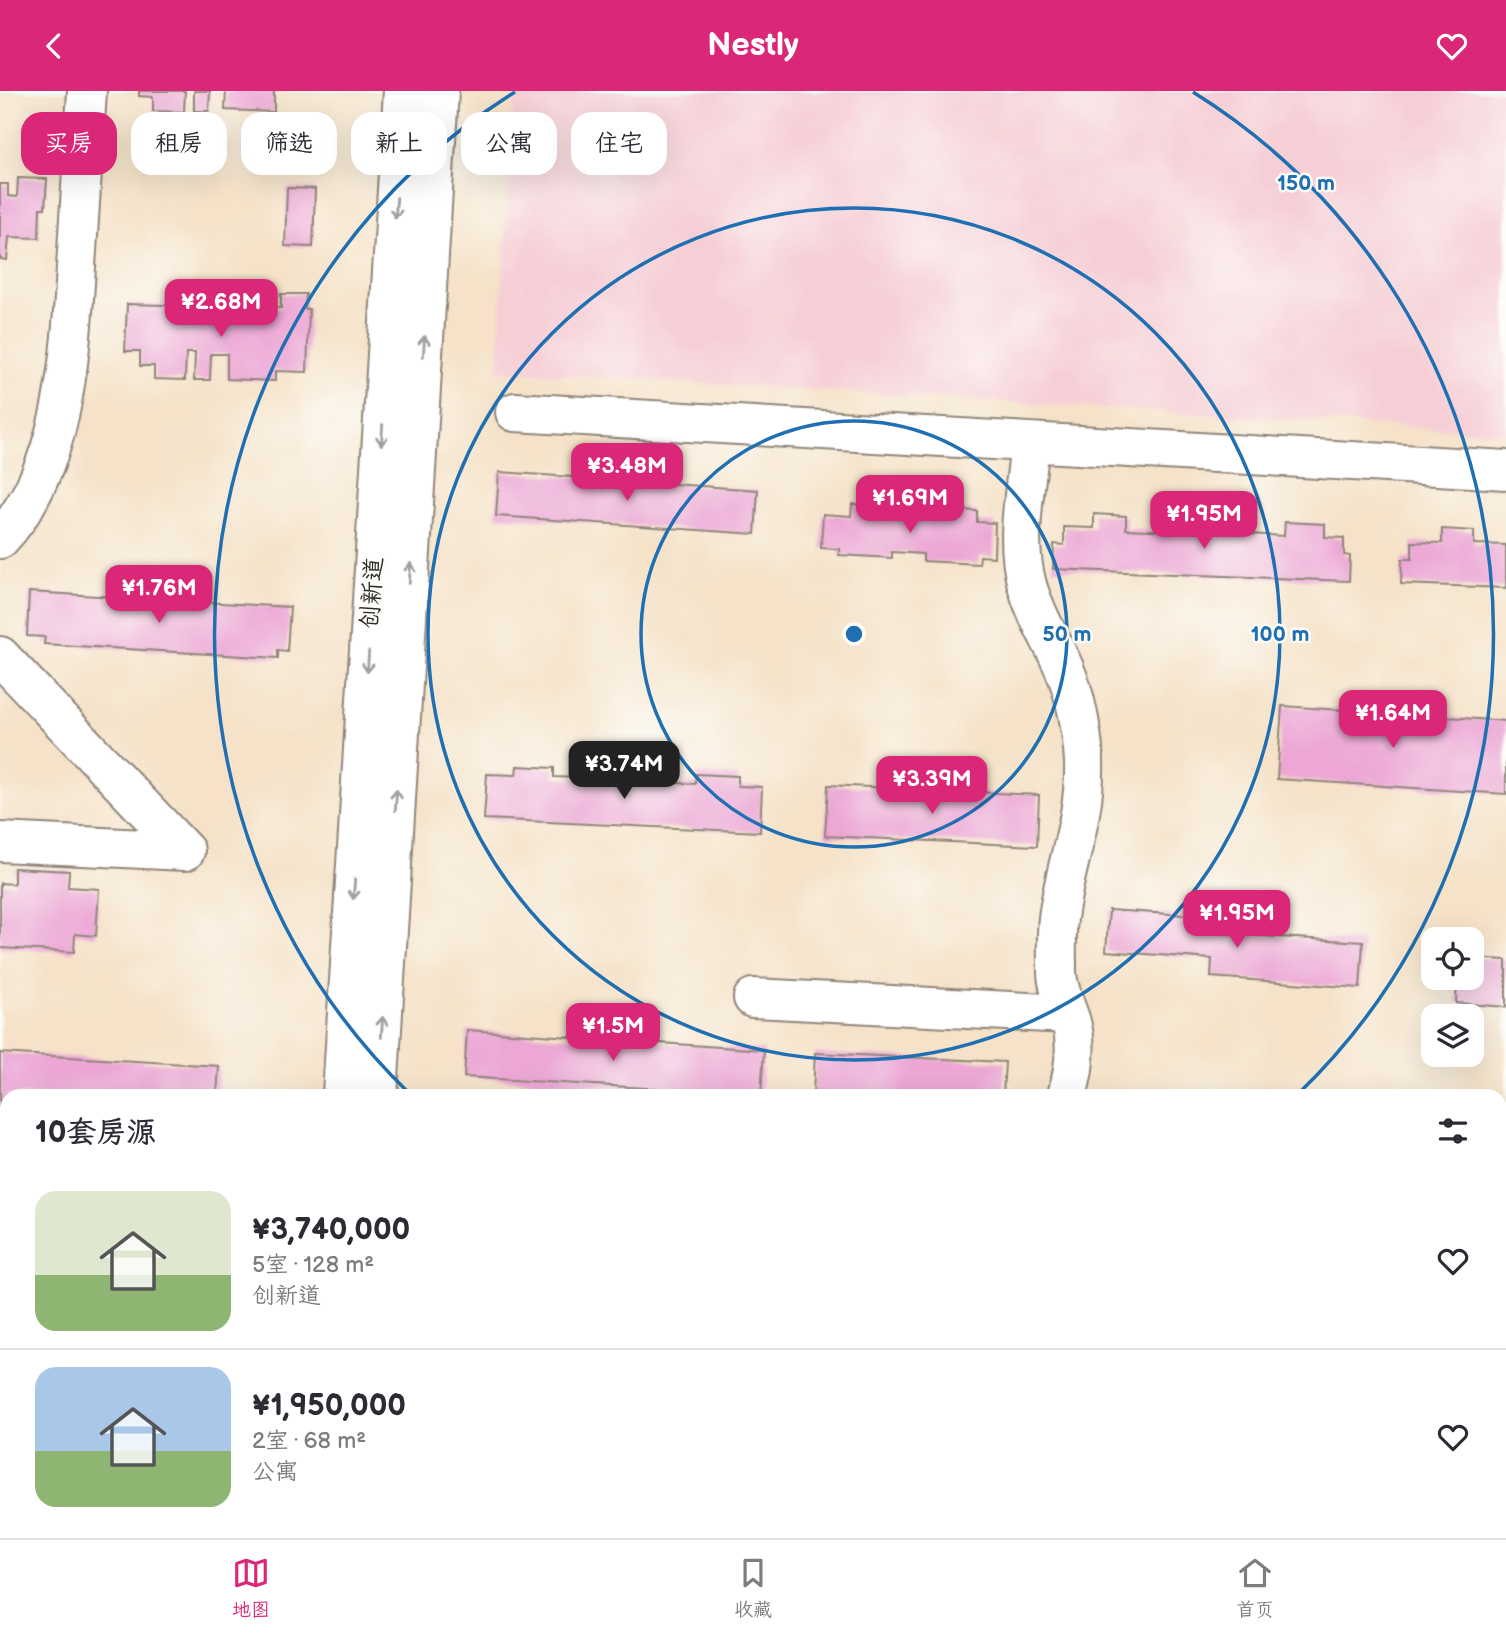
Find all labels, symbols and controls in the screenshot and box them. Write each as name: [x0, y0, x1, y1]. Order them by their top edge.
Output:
text: Nestly: [707, 26, 799, 65]
icon: back: [35, 27, 73, 65]
icon: heart: [1433, 27, 1471, 65]
chip: 买房: [21, 112, 117, 175]
chip: 租房: [131, 112, 227, 175]
chip: 筛选: [241, 112, 337, 175]
chip: 新上: [351, 112, 447, 175]
chip: 公寓: [461, 112, 557, 175]
chip: 住宅: [571, 112, 667, 175]
text: 150 m: [1277, 171, 1335, 196]
one-way arrow: [389, 196, 402, 219]
pin: ¥2.68M: [164, 279, 278, 339]
text: ¥2.68M: [181, 288, 261, 316]
one-way arrow: [417, 335, 430, 358]
one-way arrow: [375, 423, 388, 446]
pin: ¥3.48M: [570, 443, 684, 503]
text: ¥3.48M: [587, 452, 667, 480]
pin: ¥1.69M: [853, 475, 967, 535]
text: ¥1.69M: [872, 484, 948, 512]
pin: ¥1.95M: [1147, 491, 1261, 551]
text: ¥1.95M: [1166, 500, 1242, 528]
street label: 创新道: [355, 556, 389, 630]
one-way arrow: [403, 562, 416, 585]
pin: ¥1.76M: [102, 566, 216, 625]
text: ¥1.76M: [121, 574, 197, 602]
centre of rings: [842, 622, 866, 646]
text: 50 m: [1043, 622, 1091, 647]
text: 100 m: [1251, 622, 1309, 647]
one-way arrow: [361, 650, 374, 673]
pin: ¥1.64M: [1336, 691, 1450, 750]
text: ¥1.64M: [1355, 699, 1431, 727]
pin: ¥3.74M: [567, 741, 681, 801]
text: ¥3.74M: [585, 750, 663, 778]
pin: ¥3.39M: [875, 757, 989, 816]
text: ¥3.39M: [892, 765, 972, 793]
one-way arrow: [390, 790, 403, 812]
one-way arrow: [347, 877, 360, 900]
pin: ¥1.95M: [1180, 891, 1294, 950]
text: ¥1.95M: [1199, 899, 1275, 927]
map controls: [1421, 927, 1484, 1067]
button: locate: [1421, 927, 1484, 990]
pin: ¥1.5M: [564, 1003, 662, 1063]
button: layers: [1421, 1004, 1484, 1067]
text: ¥1.5M: [582, 1012, 644, 1040]
one-way arrow: [376, 1017, 389, 1039]
icon: filters: [1434, 1112, 1472, 1150]
text: 10套房源: [35, 1115, 156, 1151]
text: ¥3,740,000: [252, 1212, 410, 1248]
icon: home: [91, 1219, 175, 1303]
icon: heart: [1434, 1242, 1472, 1280]
text: 5室 · 128 m²: [252, 1251, 374, 1279]
text: 创新道: [252, 1282, 321, 1310]
text: ¥1,950,000: [252, 1388, 406, 1424]
icon: home: [91, 1395, 175, 1479]
icon: heart: [1434, 1418, 1472, 1456]
text: 2室 · 68 m²: [252, 1427, 366, 1455]
text: 公寓: [252, 1458, 298, 1486]
tab: 地图: [232, 1554, 270, 1622]
tab: 收藏: [734, 1554, 772, 1622]
tab: 首页: [1236, 1554, 1274, 1622]

